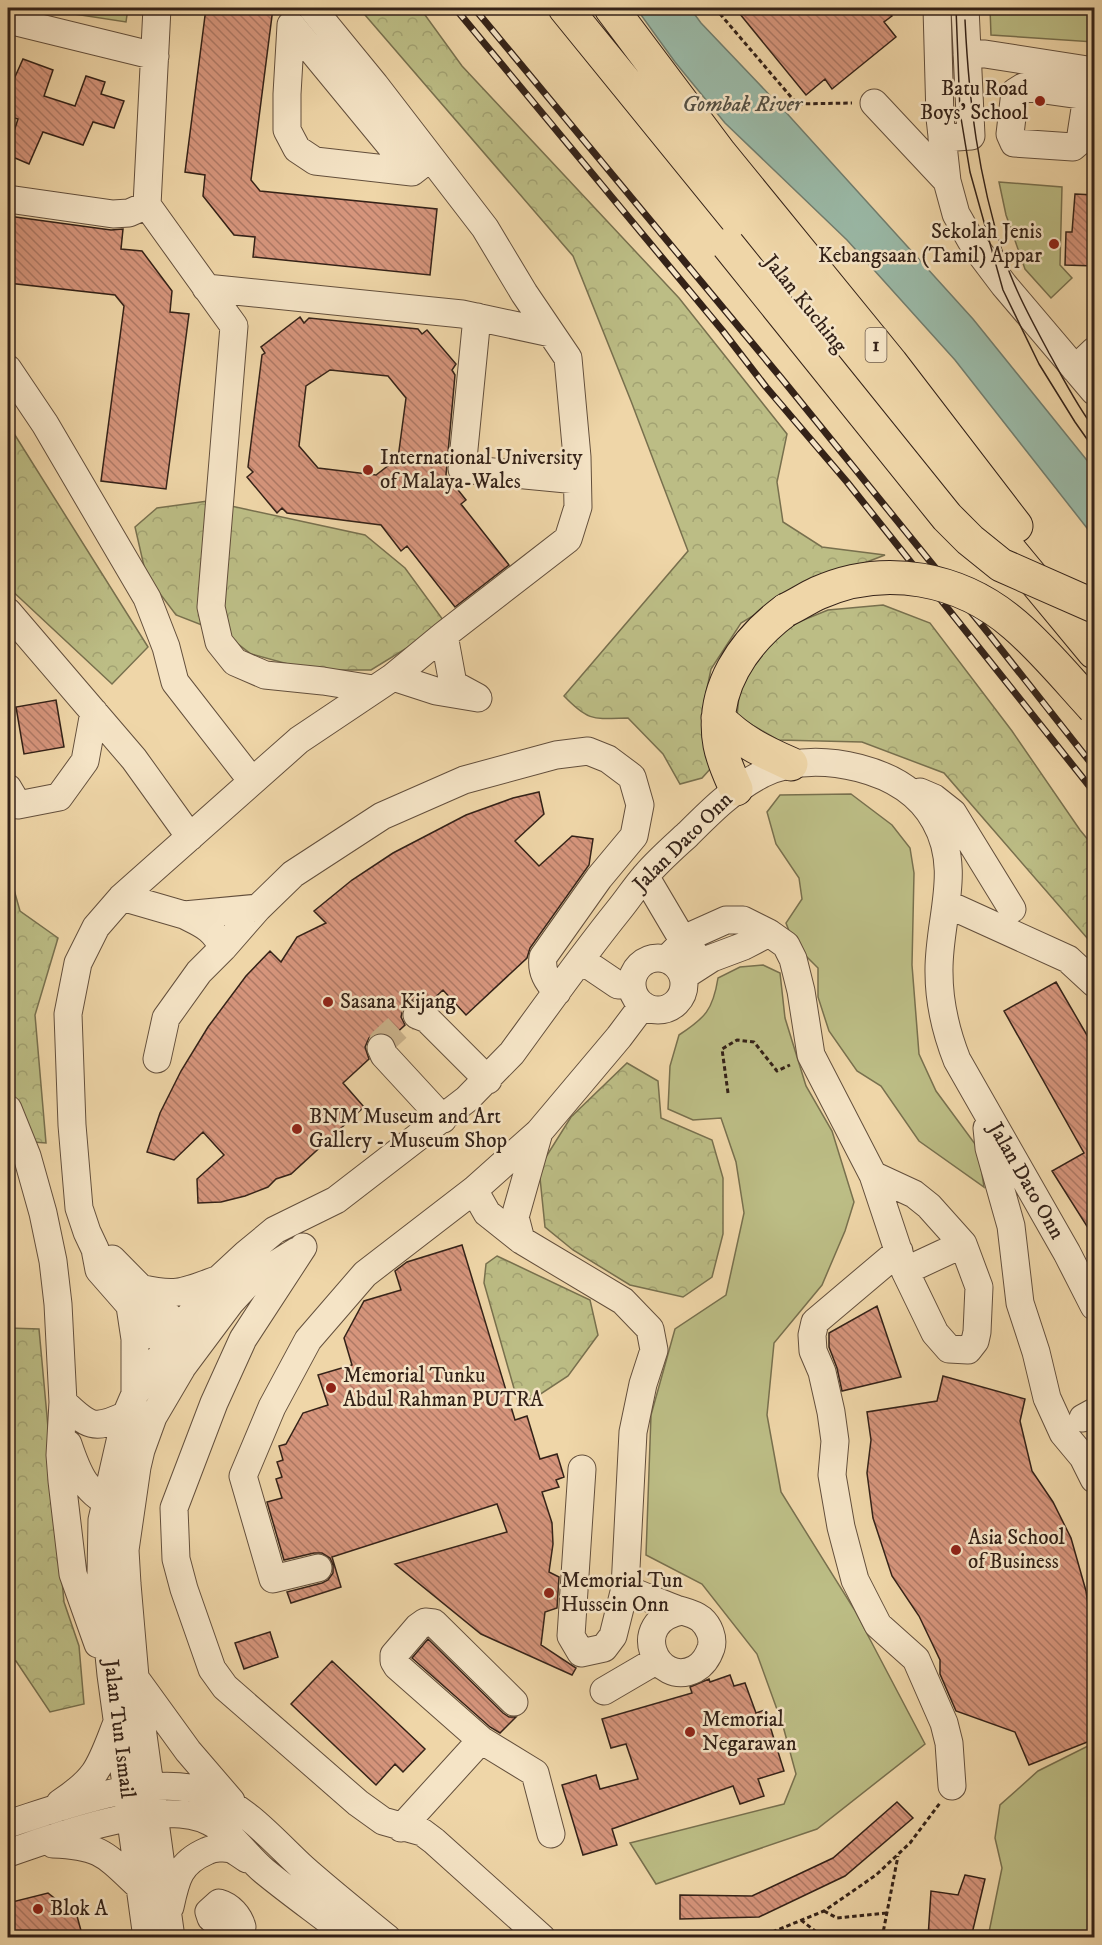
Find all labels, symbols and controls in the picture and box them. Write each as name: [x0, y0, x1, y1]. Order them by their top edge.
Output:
place label: Batu Road Boys' School: [920, 76, 1029, 126]
water label: Gombak River: [682, 91, 804, 118]
marker: Batu Road Boys' School: [1033, 94, 1047, 108]
place label: Sekolah Jenis Kebangsaan (Tamil) Appar: [818, 219, 1042, 269]
marker: Sekolah Jenis Kebangsaan (Tamil) Appar: [1047, 237, 1061, 251]
street label: Jalan Kuching: [756, 248, 853, 359]
road number: 1: [866, 328, 886, 362]
place label: International University of Malaya-Wales: [380, 445, 584, 495]
marker: International University of Malaya-Wales: [361, 463, 375, 477]
street label: Jalan Dato Onn: [626, 787, 738, 899]
place label: Sasana Kijang: [340, 989, 456, 1015]
marker: Sasana Kijang: [321, 995, 335, 1009]
place label: BNM Museum and Art Gallery - Museum Shop: [309, 1104, 507, 1154]
street label: Jalan Dato Onn: [981, 1116, 1070, 1244]
marker: BNM Museum and Art Gallery - Museum Shop: [290, 1122, 304, 1136]
place label: Memorial Tunku Abdul Rahman PUTRA: [343, 1363, 544, 1413]
marker: Memorial Tunku Abdul Rahman PUTRA: [324, 1381, 338, 1395]
place label: Asia School of Business: [968, 1525, 1066, 1575]
marker: Asia School of Business: [949, 1543, 963, 1557]
place label: Memorial Tun Hussein Onn: [561, 1568, 683, 1618]
marker: Memorial Tun Hussein Onn: [542, 1586, 556, 1600]
street label: Jalan Tun Ismail: [97, 1656, 140, 1801]
place label: Memorial Negarawan: [702, 1707, 797, 1757]
marker: Memorial Negarawan: [683, 1725, 697, 1739]
place label: Blok A: [50, 1896, 108, 1922]
marker: Blok A: [31, 1902, 45, 1916]

